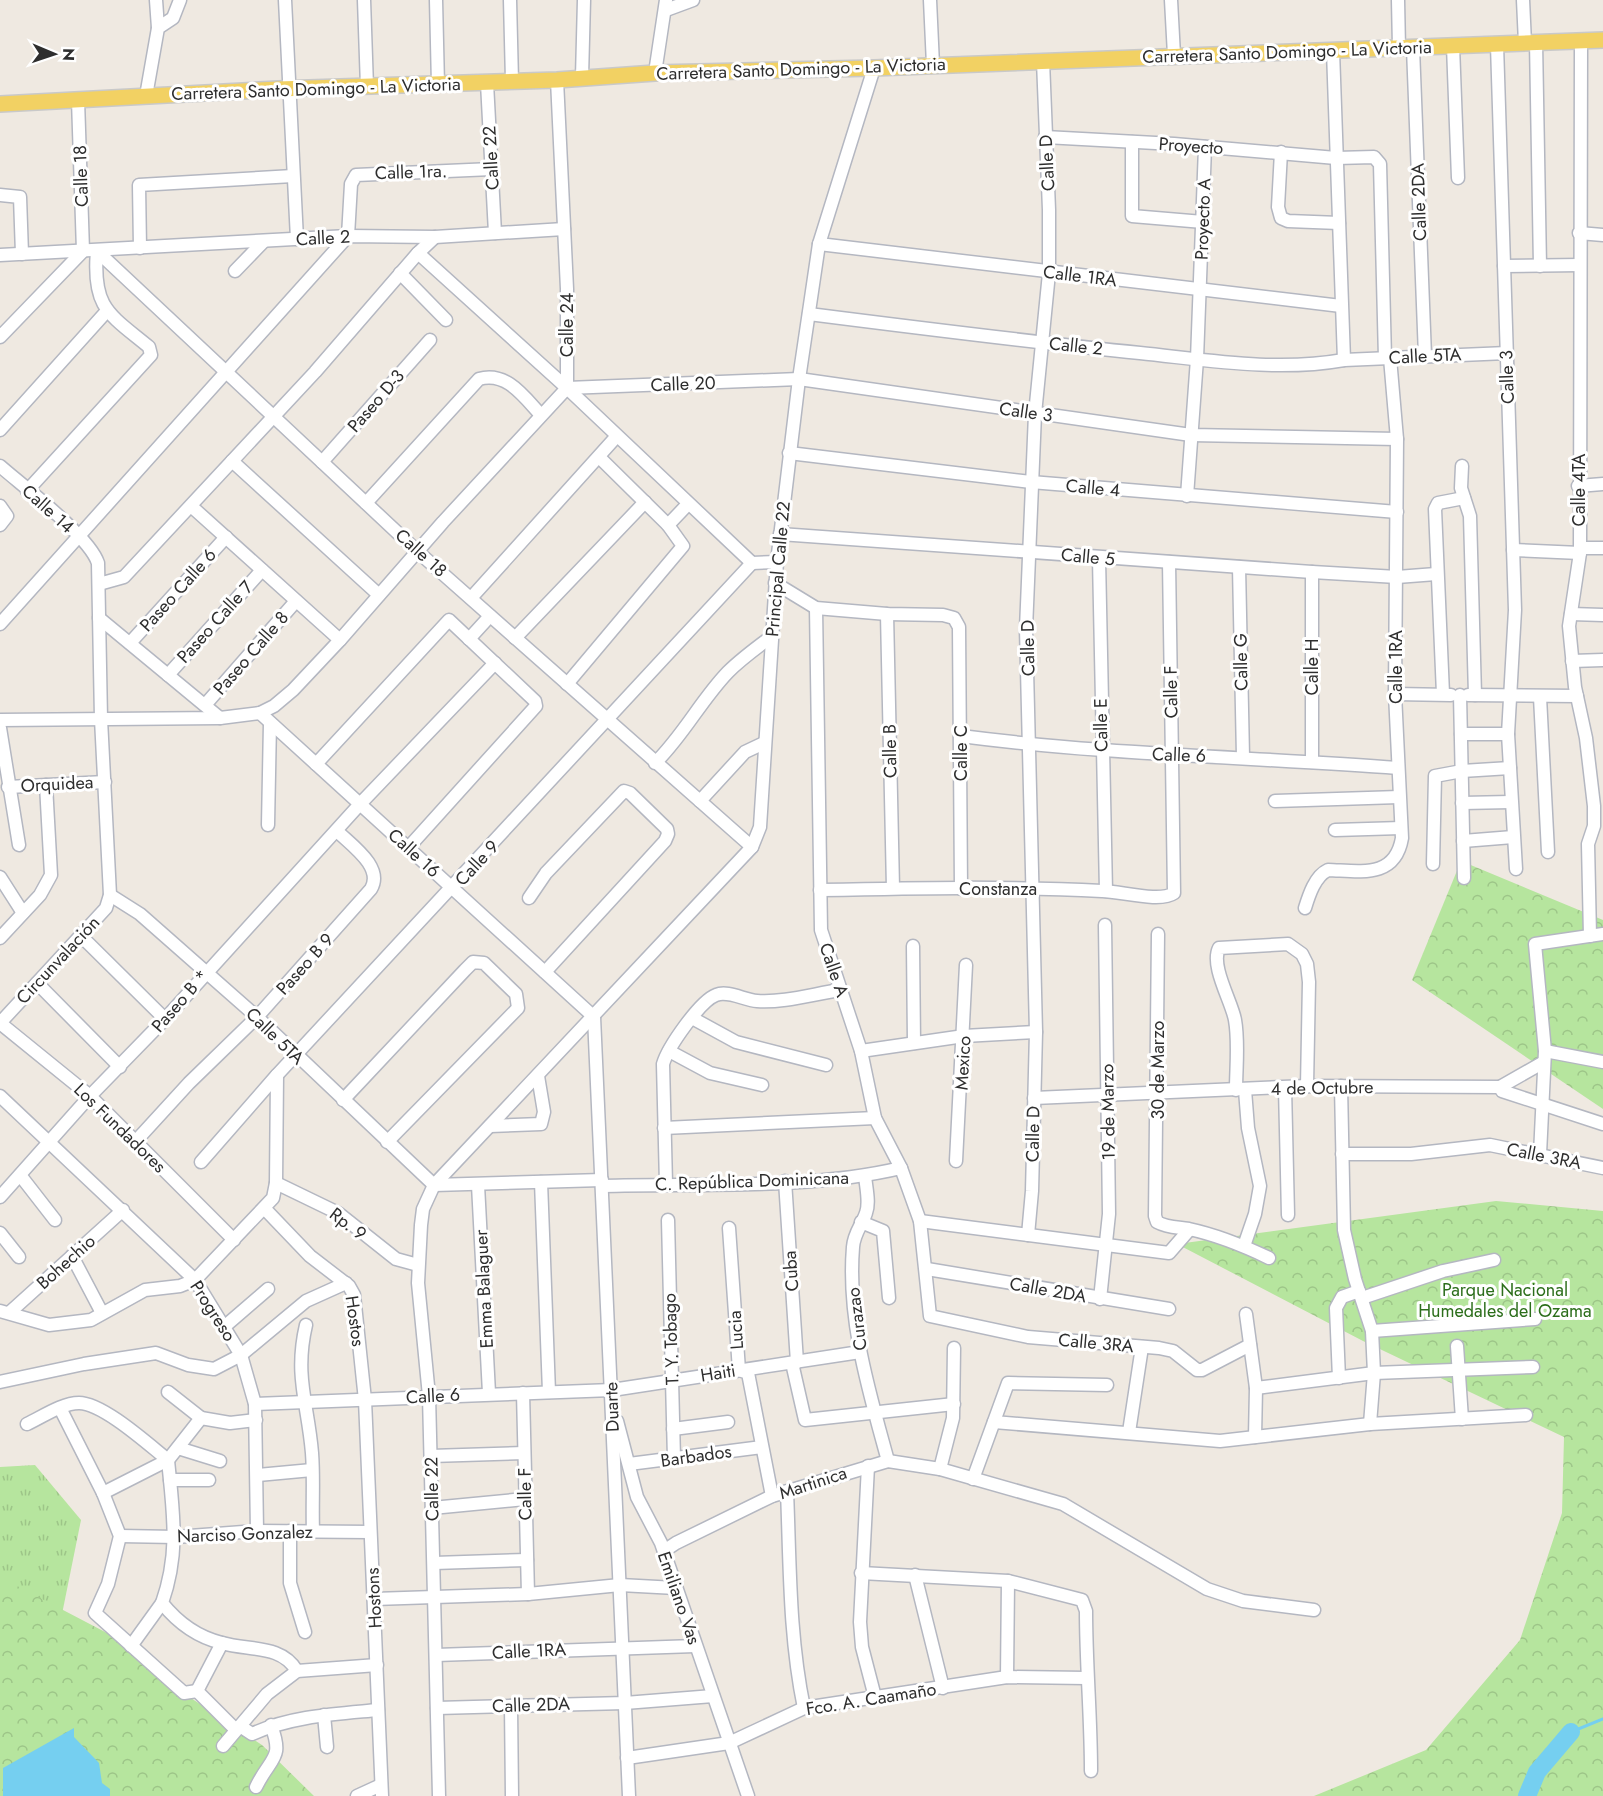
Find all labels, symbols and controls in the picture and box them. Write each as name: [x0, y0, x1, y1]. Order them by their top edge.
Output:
north arrow: [24, 24, 84, 84]
street label: Carretera Santo Domingo - La Victoria: [1142, 34, 1432, 70]
text: N: [57, 48, 80, 61]
street label: Carretera Santo Domingo - La Victoria: [656, 51, 946, 87]
street label: Carretera Santo Domingo - La Victoria: [171, 71, 461, 107]
street label: Calle 22: [476, 125, 506, 191]
street label: Proyecto: [1158, 131, 1224, 161]
street label: Calle D: [1033, 134, 1061, 192]
street label: Calle 18: [67, 145, 95, 207]
street label: Calle 1ra.: [374, 158, 448, 186]
street label: Calle 2DA: [1405, 163, 1433, 241]
street label: Proyecto A: [1189, 177, 1217, 260]
street label: Calle 2: [295, 224, 351, 252]
street label: Calle 1RA: [1042, 259, 1118, 293]
street label: Calle 24: [554, 293, 580, 357]
street label: Calle 2: [1048, 330, 1104, 362]
street label: Calle 5TA: [1388, 341, 1462, 371]
street label: Calle 3: [1493, 350, 1521, 404]
street label: Paseo D-3: [341, 364, 411, 438]
street label: Calle 20: [650, 370, 716, 398]
street label: Calle 3: [998, 395, 1055, 429]
street label: Calle 4TA: [1566, 453, 1592, 526]
street label: Calle 4: [1065, 473, 1121, 503]
street label: Calle 14: [16, 478, 80, 540]
street label: Principal Calle 22: [759, 500, 797, 638]
street label: Calle 18: [389, 523, 453, 583]
street label: Calle 5: [1060, 542, 1116, 572]
street label: Paseo Calle 6: [134, 543, 222, 637]
street label: Paseo Calle 7: [171, 575, 260, 669]
street label: Paseo Calle 8: [207, 605, 295, 701]
street label: Calle D: [1015, 620, 1041, 676]
street label: Calle 1RA: [1383, 630, 1409, 704]
street label: Calle G: [1227, 633, 1255, 691]
street label: Calle H: [1299, 639, 1325, 695]
street label: Calle F: [1158, 665, 1184, 719]
street label: Calle E: [1088, 698, 1114, 752]
street label: Calle B: [877, 724, 903, 778]
street label: Calle C: [948, 725, 974, 781]
street label: Calle 6: [1151, 741, 1207, 769]
street label: Orquidea: [20, 769, 94, 799]
street label: Calle 16: [382, 822, 446, 884]
street label: Calle 9: [449, 834, 505, 892]
street label: Constanza: [959, 876, 1037, 902]
street label: Circunvalación: [10, 910, 106, 1010]
street label: Paseo B 9: [270, 927, 340, 1001]
street label: Calle A: [813, 939, 855, 1001]
street label: Paseo B *: [145, 964, 215, 1038]
street label: Calle 5TA: [240, 1001, 310, 1071]
street label: 30 de Marzo: [1145, 1020, 1171, 1119]
street label: Mexico: [949, 1035, 977, 1091]
street label: 19 de Marzo: [1094, 1063, 1122, 1161]
street label: 4 de Octubre: [1270, 1074, 1374, 1102]
street label: Los Fundadores: [68, 1077, 172, 1179]
street label: Calle D: [1020, 1106, 1046, 1162]
street label: Calle 3RA: [1504, 1136, 1584, 1176]
street label: C. República Dominicana: [655, 1165, 849, 1197]
street label: Rp. 9: [324, 1201, 372, 1247]
street label: Bohechio: [31, 1228, 101, 1295]
street label: Emma Balaguer: [468, 1228, 500, 1349]
street label: Cuba: [777, 1250, 805, 1292]
street label: Calle 2DA: [1007, 1270, 1089, 1310]
street label: Progreso: [184, 1276, 242, 1347]
park label: Parque Nacional Humedales del Ozama: [1418, 1277, 1592, 1324]
street label: Curazao: [840, 1286, 874, 1352]
street label: T. Y. Tobago: [656, 1292, 686, 1385]
street label: Hostos: [339, 1294, 371, 1348]
street label: Lucia: [722, 1310, 750, 1350]
street label: Calle 3RA: [1057, 1327, 1135, 1359]
street label: Haiti: [699, 1357, 737, 1389]
street label: Duarte: [598, 1381, 626, 1433]
street label: Calle 6: [405, 1382, 461, 1410]
street label: Barbados: [659, 1438, 733, 1474]
street label: Calle 22: [418, 1457, 446, 1521]
street label: Martinica: [776, 1460, 850, 1506]
street label: Calle F: [512, 1467, 538, 1521]
street label: Narciso Gonzalez: [177, 1519, 314, 1549]
street label: Emiliano Vas: [651, 1548, 707, 1648]
street label: Hostons: [359, 1567, 389, 1629]
street label: Calle 1RA: [491, 1636, 567, 1666]
street label: Fco. A. Caamaño: [804, 1676, 938, 1722]
street label: Calle 2DA: [492, 1691, 570, 1719]

